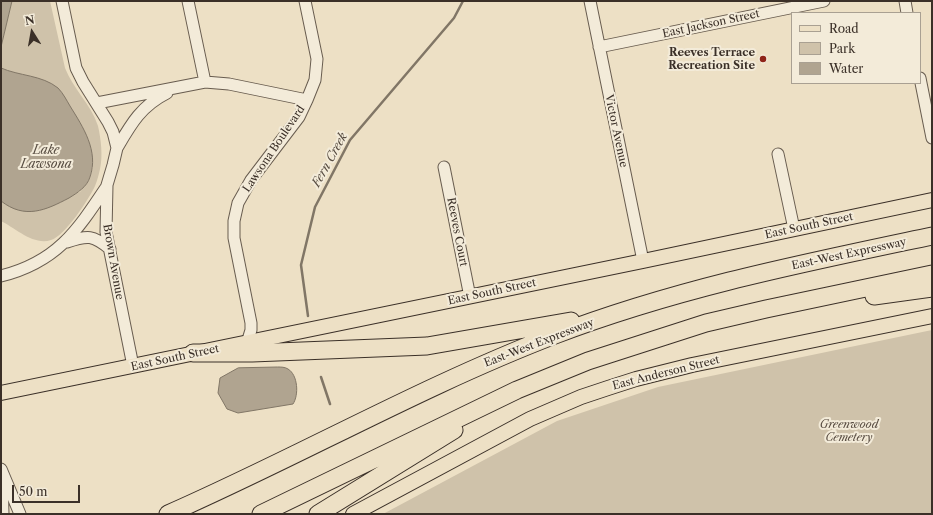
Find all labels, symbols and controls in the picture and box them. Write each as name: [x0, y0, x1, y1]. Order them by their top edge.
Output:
street label: East Jackson Street: [661, 7, 761, 41]
north arrow: [12, 12, 52, 52]
text: N: [24, 12, 36, 28]
legend: [791, 12, 921, 84]
text: Road: [829, 21, 859, 36]
text: Park: [829, 41, 855, 56]
place label: Reeves Terrace Recreation Site: [668, 46, 755, 72]
marker: Reeves Terrace Recreation Site: [758, 54, 768, 64]
text: Water: [829, 61, 863, 76]
street label: Victor Avenue: [602, 93, 630, 169]
street label: Lawsona Boulevard: [240, 103, 308, 195]
water label: Fern Creek: [309, 130, 351, 190]
water label: Lake Lawsona: [20, 144, 72, 172]
street label: Reeves Court: [444, 196, 470, 268]
street label: East South Street: [764, 210, 854, 242]
street label: Brown Avenue: [100, 223, 126, 301]
street label: East-West Expressway: [791, 235, 907, 273]
street label: East South Street: [447, 276, 537, 308]
street label: East-West Expressway: [482, 316, 596, 370]
street label: East South Street: [130, 342, 220, 374]
street label: East Anderson Street: [611, 353, 721, 393]
park label: Greenwood Cemetery: [820, 418, 878, 444]
scale bar: [14, 477, 82, 503]
text: 50 m: [19, 484, 48, 499]

